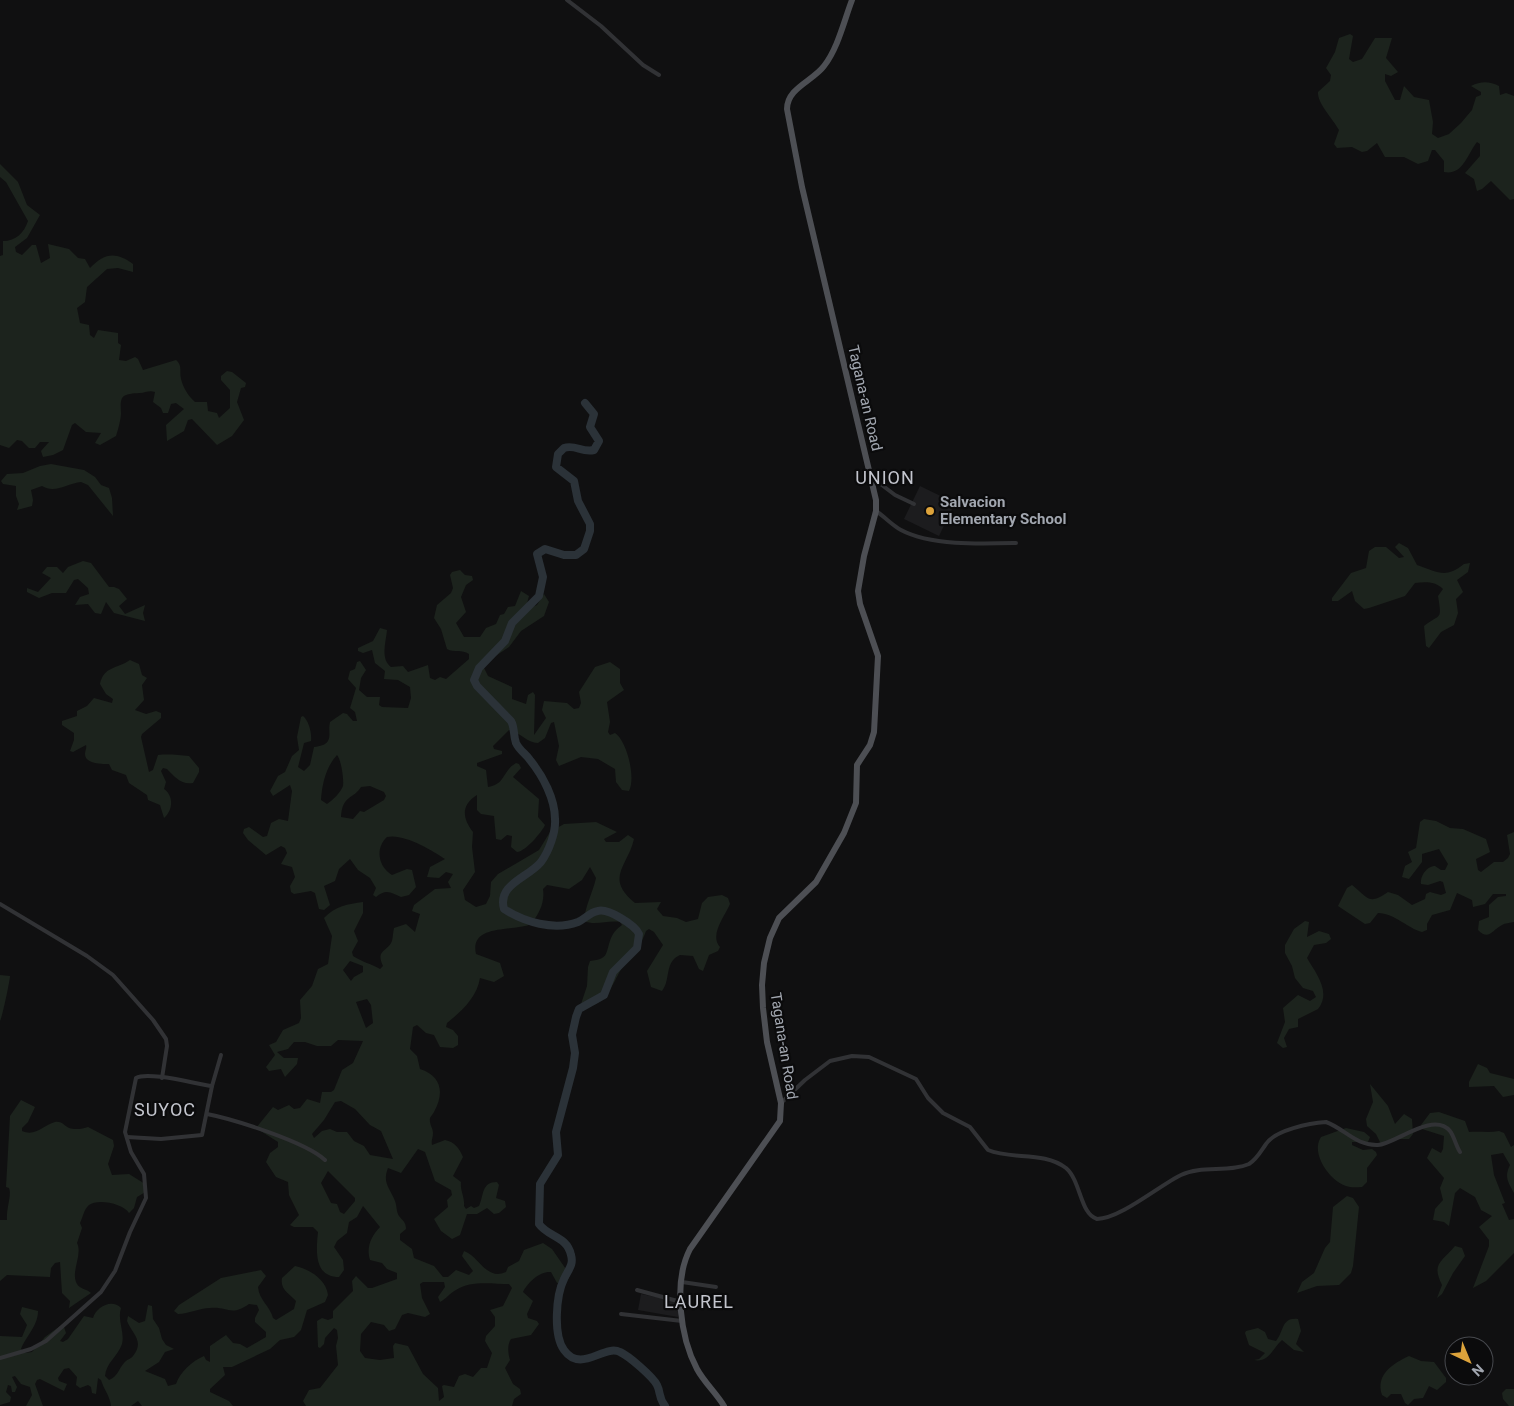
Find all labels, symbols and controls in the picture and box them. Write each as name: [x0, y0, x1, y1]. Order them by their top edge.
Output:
street label: Tagana-an Road: [844, 343, 886, 453]
district label: UNION: [855, 467, 915, 488]
place label: Salvacion Elementary School: [940, 493, 1066, 528]
marker: Salvacion Elementary School: [924, 505, 936, 517]
street label: Tagana-an Road: [767, 991, 801, 1101]
district label: SUYOC: [134, 1099, 196, 1120]
district label: LAUREL: [664, 1291, 734, 1312]
north arrow: [1444, 1336, 1494, 1386]
text: N: [1469, 1361, 1487, 1380]

